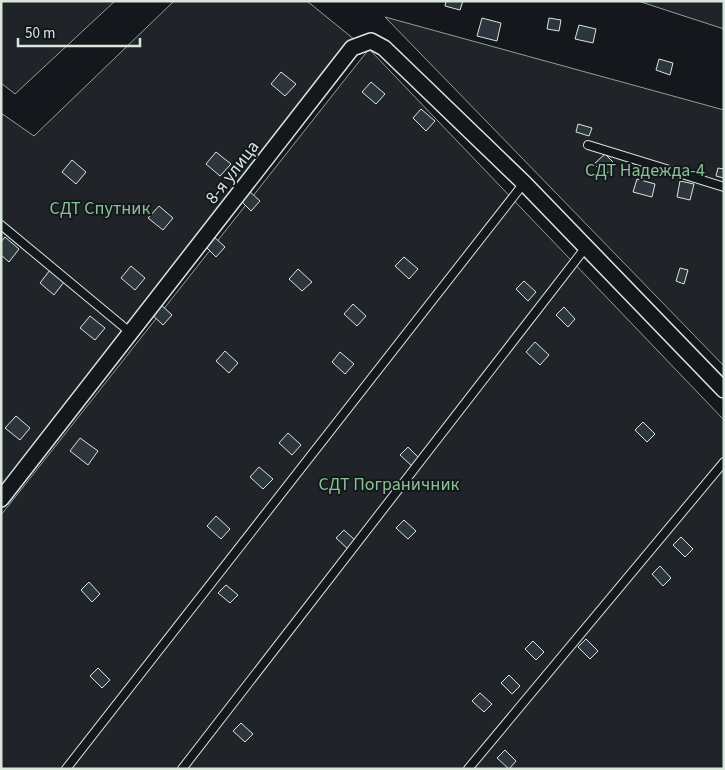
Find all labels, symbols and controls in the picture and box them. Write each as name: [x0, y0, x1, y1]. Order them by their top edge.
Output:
scale bar: [18, 15, 140, 47]
text: 50 m: [25, 23, 55, 44]
street label: 8-я улица: [200, 135, 265, 209]
park label: СДТ Надежда-4: [585, 158, 705, 183]
park label: СДТ Спутник: [50, 196, 150, 221]
park label: СДТ Пограничник: [319, 472, 460, 497]

